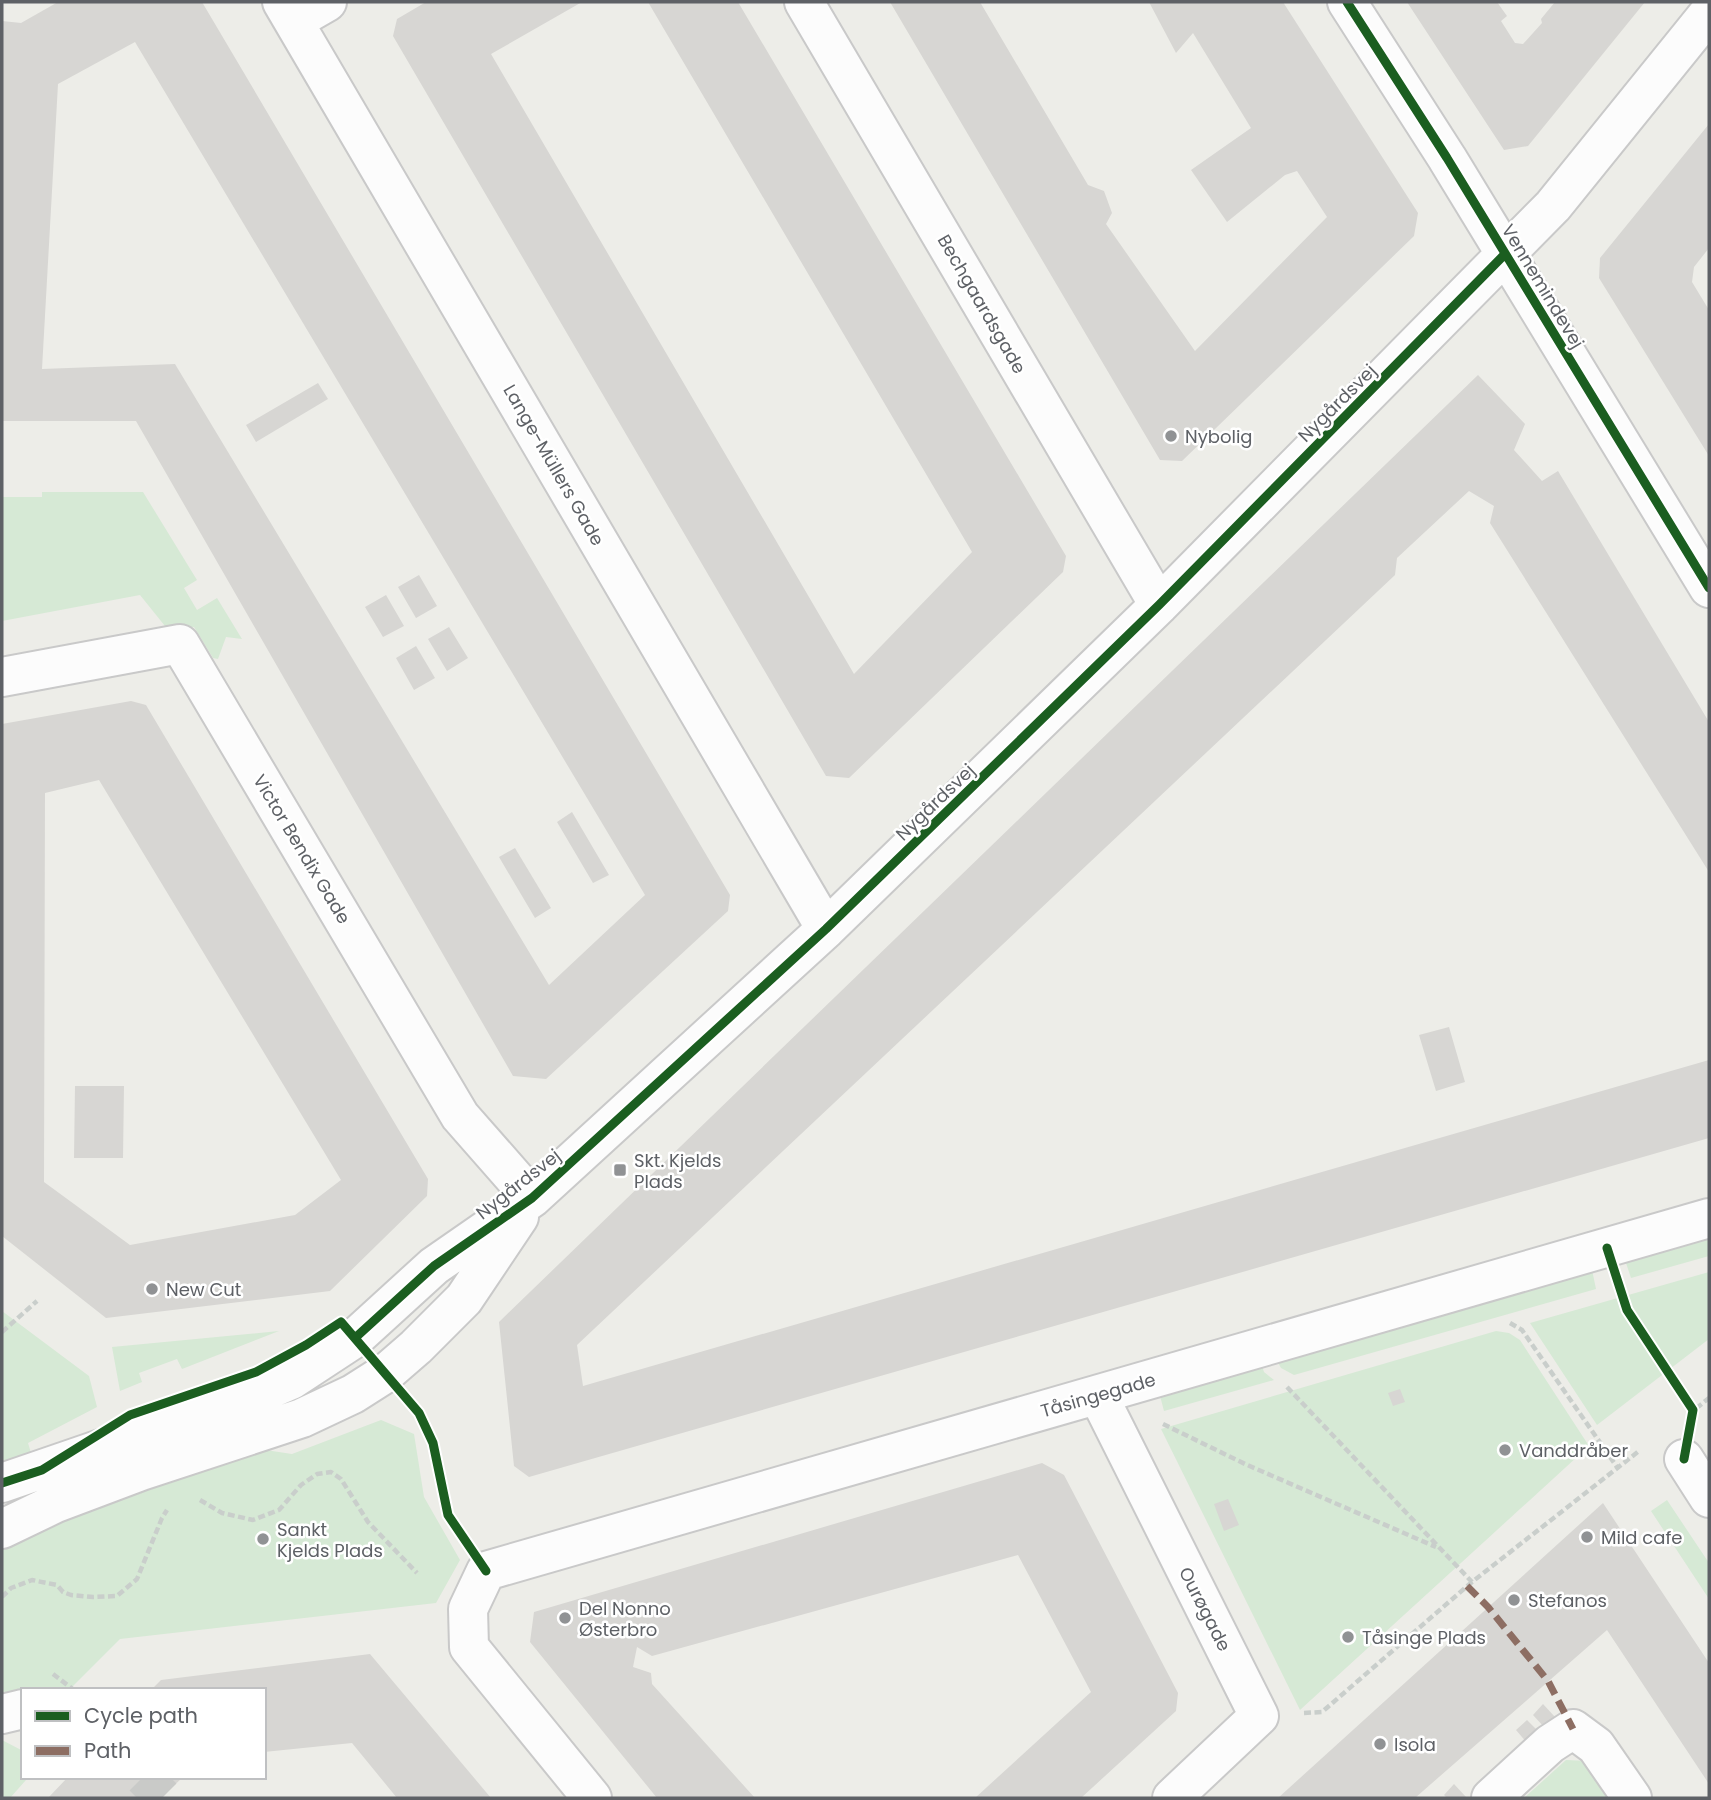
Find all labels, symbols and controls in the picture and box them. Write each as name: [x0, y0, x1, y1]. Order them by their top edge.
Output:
street label: Vennemindevej: [1496, 219, 1590, 353]
street label: Bechgaardsgade: [932, 230, 1032, 378]
street label: Nygårdsvej: [1292, 358, 1382, 448]
street label: Lange-Müllers Gade: [498, 380, 610, 550]
place label: Nybolig: [1185, 424, 1253, 449]
marker: Nybolig: [1163, 428, 1179, 444]
street label: Nygårdsvej: [890, 758, 980, 846]
street label: Victor Bendix Gade: [247, 770, 357, 928]
street label: Nygårdsvej: [470, 1143, 566, 1225]
place label: Skt. Kjelds Plads: [634, 1148, 721, 1194]
marker: Skt. Kjelds Plads: [612, 1162, 628, 1178]
place label: New Cut: [166, 1277, 241, 1302]
marker: New Cut: [144, 1281, 160, 1297]
street label: Tåsingegade: [1038, 1367, 1158, 1423]
place label: Vanddråber: [1519, 1438, 1628, 1463]
marker: Vanddråber: [1497, 1442, 1513, 1458]
place label: Sankt Kjelds Plads: [277, 1517, 383, 1563]
place label: Mild cafe: [1601, 1525, 1683, 1550]
marker: Mild cafe: [1579, 1529, 1595, 1545]
marker: Sankt Kjelds Plads: [255, 1531, 271, 1547]
street label: Ourøgade: [1173, 1563, 1237, 1655]
place label: Stefanos: [1528, 1588, 1607, 1613]
marker: Stefanos: [1506, 1592, 1522, 1608]
place label: Del Nonno Østerbro: [579, 1596, 671, 1642]
marker: Del Nonno Østerbro: [557, 1610, 573, 1626]
place label: Tåsinge Plads: [1362, 1625, 1486, 1650]
marker: Tåsinge Plads: [1340, 1629, 1356, 1645]
legend: [21, 1688, 266, 1779]
text: Cycle path: [84, 1701, 198, 1730]
place label: Isola: [1394, 1732, 1436, 1757]
text: Path: [84, 1736, 131, 1765]
marker: Isola: [1372, 1736, 1388, 1752]

